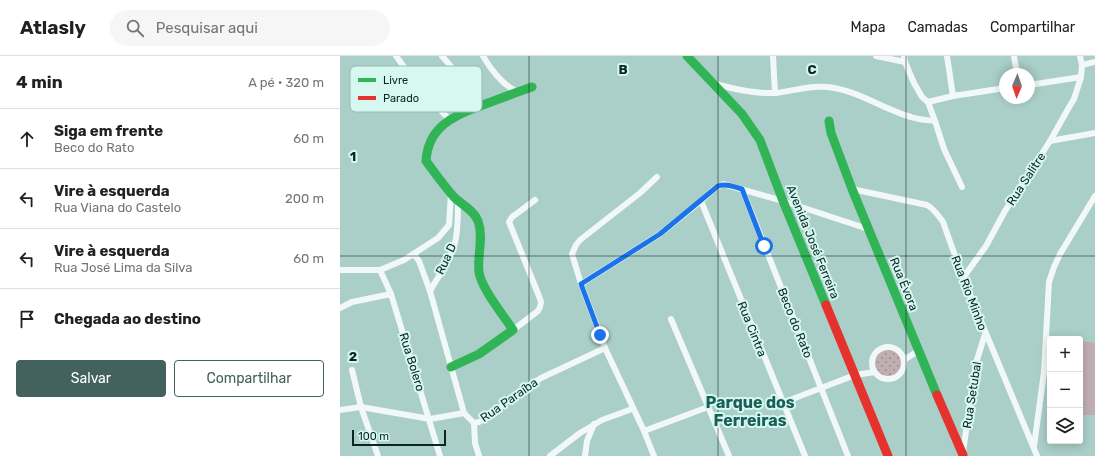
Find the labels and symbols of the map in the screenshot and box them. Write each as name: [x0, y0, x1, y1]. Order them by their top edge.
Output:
text: B: [618, 62, 628, 77]
text: C: [807, 62, 817, 77]
legend: [350, 66, 482, 112]
north arrow: [999, 68, 1035, 104]
text: Livre: [383, 74, 408, 87]
text: Parado: [383, 92, 419, 105]
text: 1: [350, 149, 356, 164]
street label: Rua Salitre: [1004, 150, 1048, 208]
street label: Avenida José Ferreira: [784, 183, 842, 301]
route start: [755, 237, 773, 255]
street label: Rua D: [433, 241, 459, 277]
street label: Rua Rio Minho: [948, 254, 990, 333]
street label: Rua Évora: [887, 255, 921, 313]
street label: Beco do Rato: [775, 286, 815, 360]
street label: Rua Cintra: [735, 299, 769, 359]
route end: [591, 326, 609, 344]
street label: Rua Bolero: [396, 331, 428, 393]
text: 2: [349, 349, 357, 364]
street label: Rua Setubal: [960, 361, 984, 429]
street label: Rua Paraíba: [478, 375, 540, 425]
district label: Parque dos Ferreiras: [705, 393, 795, 430]
scale bar: [352, 428, 446, 447]

